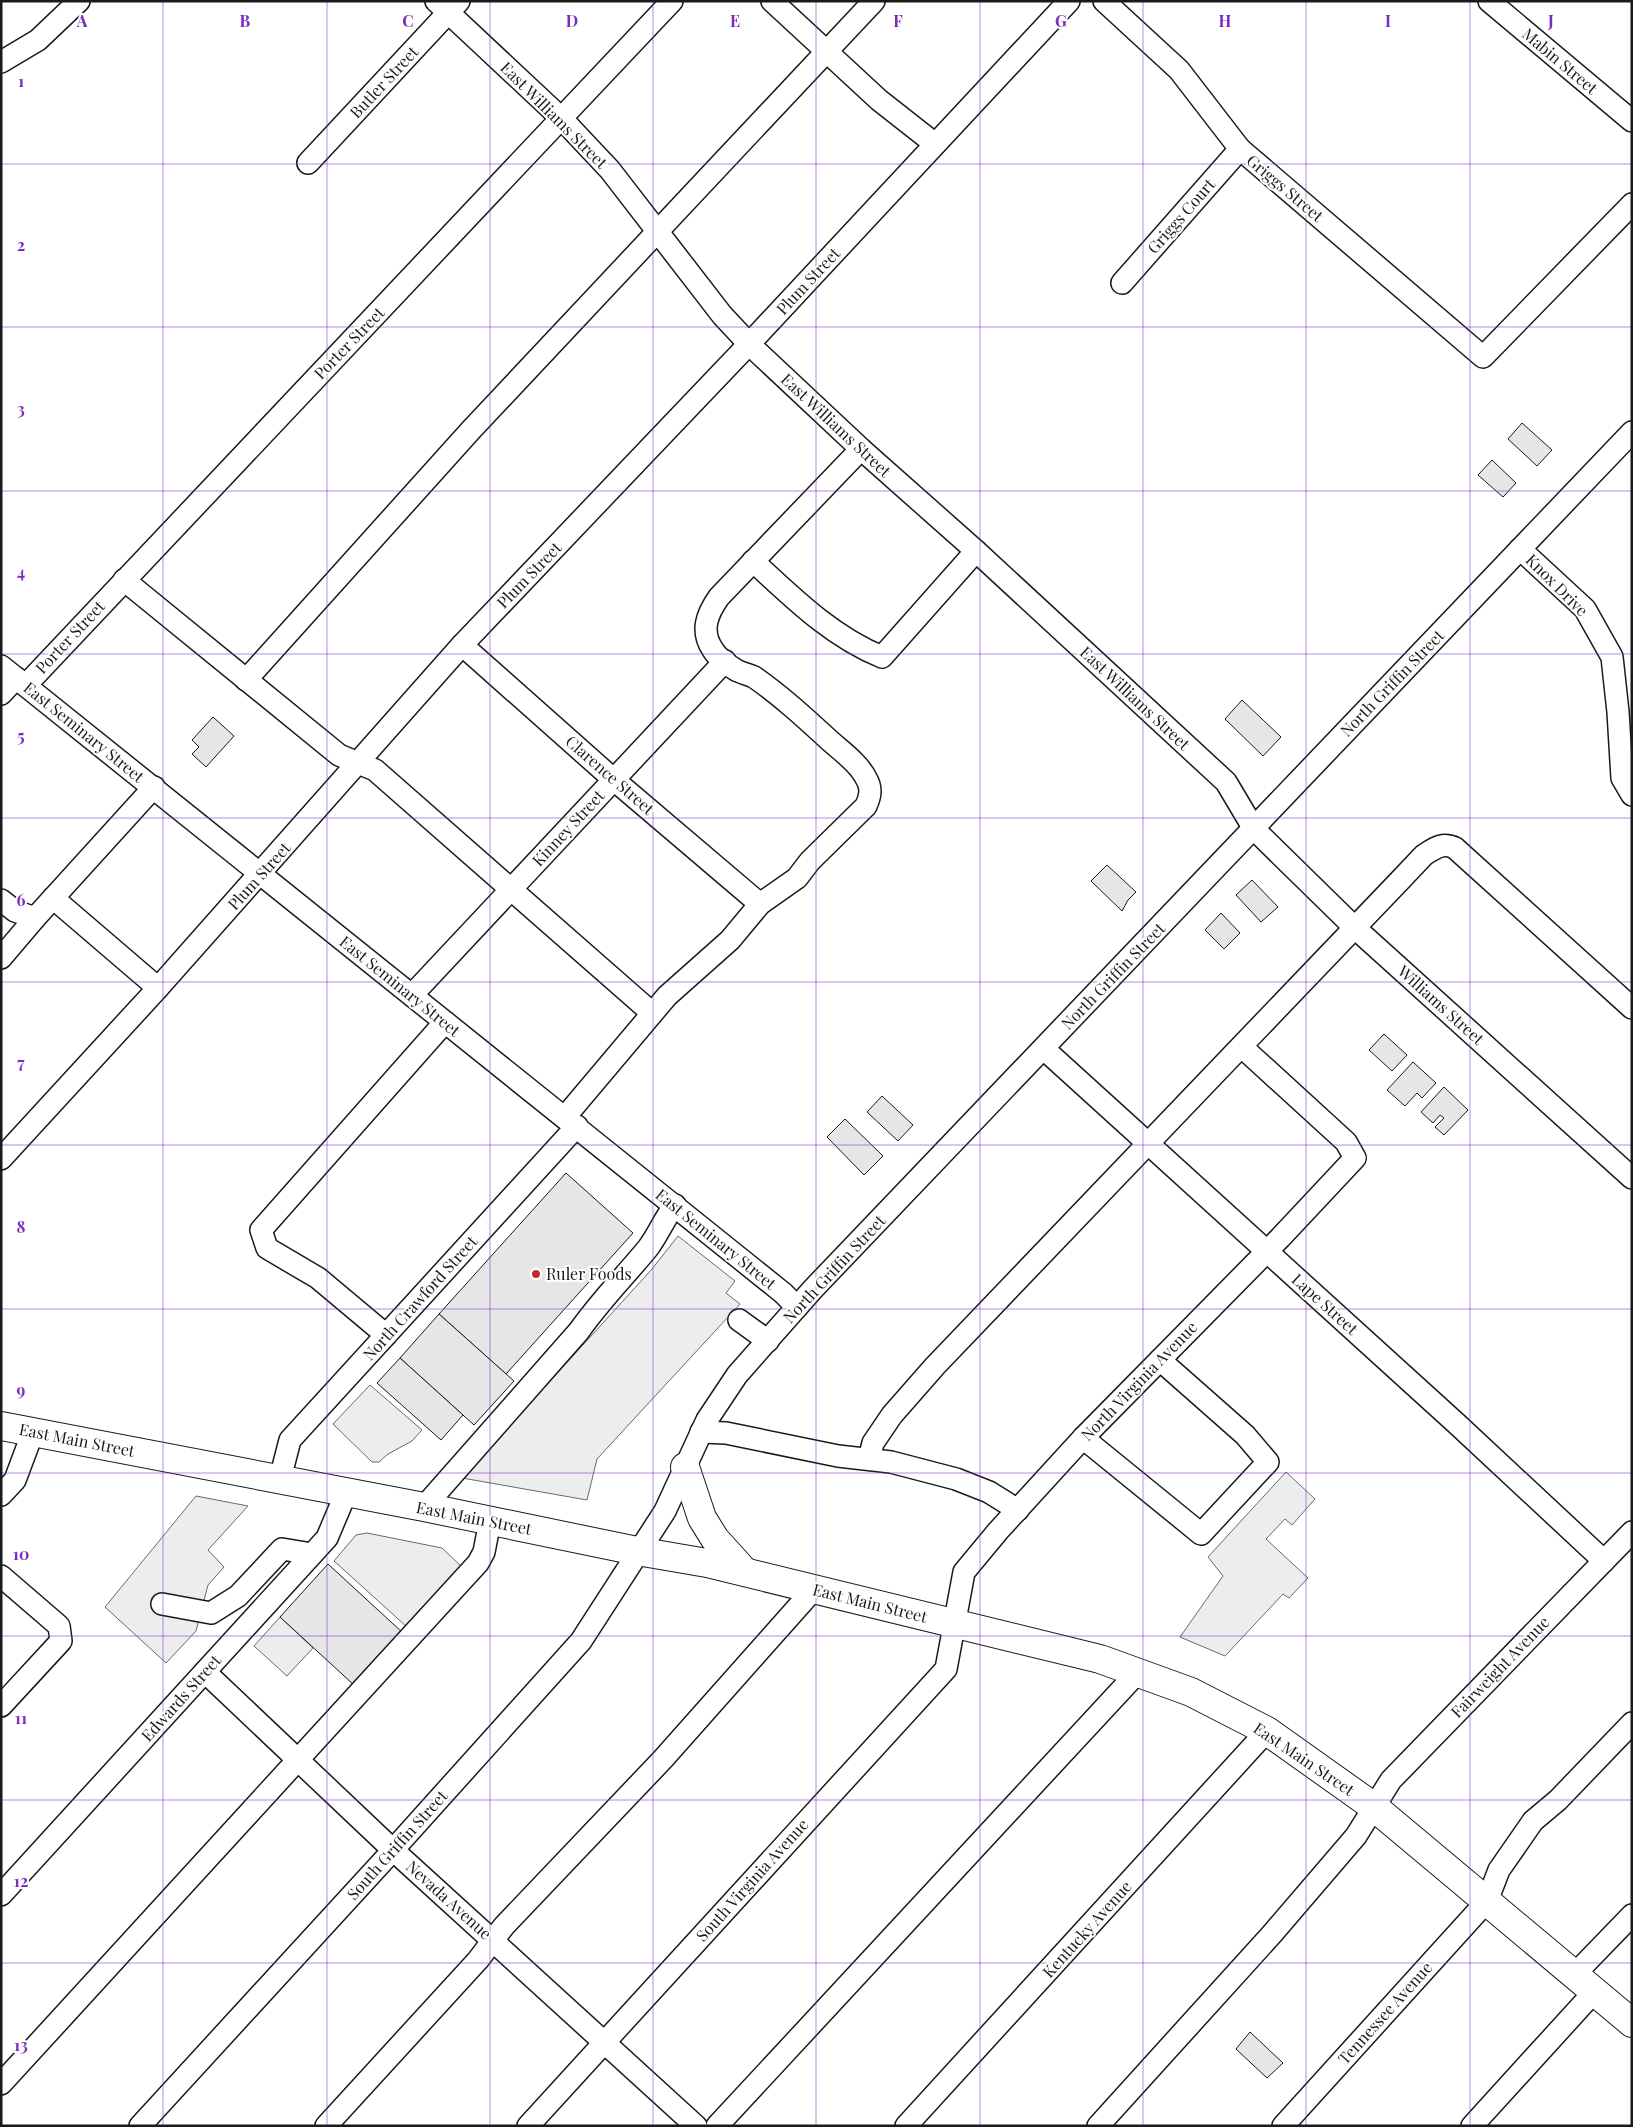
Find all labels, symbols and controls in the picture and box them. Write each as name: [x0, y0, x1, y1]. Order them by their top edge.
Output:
text: A: [76, 10, 88, 31]
text: B: [240, 10, 251, 31]
text: C: [402, 10, 414, 31]
text: D: [566, 10, 578, 31]
text: E: [730, 10, 740, 31]
text: F: [893, 10, 903, 31]
text: G: [1055, 10, 1067, 31]
text: H: [1219, 10, 1232, 31]
text: I: [1385, 10, 1391, 31]
text: J: [1547, 10, 1554, 31]
street label: Mabin Street: [1518, 23, 1603, 98]
street label: Butler Street: [345, 41, 423, 122]
street label: East Williams Street: [497, 57, 612, 173]
text: 1: [18, 70, 24, 91]
street label: Griggs Street: [1243, 149, 1328, 226]
street label: Griggs Court: [1142, 173, 1219, 258]
text: 2: [17, 234, 25, 255]
street label: Plum Street: [771, 242, 844, 319]
street label: Porter Street: [309, 302, 389, 383]
street label: East Williams Street: [777, 368, 896, 481]
text: 3: [17, 398, 25, 419]
street label: Plum Street: [492, 537, 566, 612]
street label: Knox Drive: [1522, 549, 1593, 620]
text: 4: [17, 561, 25, 582]
street label: Porter Street: [30, 595, 109, 678]
street label: North Griffin Street: [1335, 625, 1448, 741]
street label: East Williams Street: [1076, 641, 1195, 754]
street label: East Seminary Street: [20, 677, 149, 787]
text: 5: [17, 725, 25, 746]
street label: Clarence Street: [562, 730, 659, 819]
street label: Kinney Street: [527, 785, 609, 870]
street label: Plum Street: [223, 837, 295, 914]
text: 6: [17, 889, 26, 910]
street label: North Griffin Street: [1056, 918, 1169, 1034]
street label: East Seminary Street: [336, 931, 465, 1041]
street label: Williams Street: [1393, 960, 1489, 1049]
text: 7: [17, 1052, 25, 1073]
street label: East Seminary Street: [652, 1184, 781, 1294]
street label: North Griffin Street: [778, 1210, 889, 1327]
text: 8: [17, 1216, 26, 1237]
street label: North Crawford Street: [358, 1231, 482, 1365]
place label: Ruler Foods: [546, 1263, 632, 1284]
marker: Ruler Foods: [530, 1268, 542, 1280]
street label: Lape Street: [1288, 1268, 1363, 1339]
street label: North Virginia Avenue: [1076, 1316, 1201, 1445]
text: 9: [17, 1379, 26, 1400]
street label: East Main Street: [18, 1418, 137, 1461]
street label: East Main Street: [415, 1496, 534, 1539]
text: 10: [13, 1543, 29, 1564]
street label: East Main Street: [811, 1578, 930, 1627]
street label: Fairweight Avenue: [1446, 1611, 1553, 1722]
street label: Edwards Street: [136, 1650, 225, 1745]
text: 11: [15, 1707, 27, 1728]
street label: East Main Street: [1250, 1717, 1359, 1800]
street label: South Griffin Street: [342, 1785, 452, 1904]
street label: South Virginia Avenue: [691, 1814, 812, 1945]
street label: Nevada Avenue: [402, 1856, 497, 1944]
text: 12: [14, 1870, 28, 1891]
street label: Kentucky Avenue: [1037, 1876, 1136, 1982]
street label: Tennessee Avenue: [1333, 1957, 1436, 2068]
text: 13: [14, 2034, 28, 2055]

